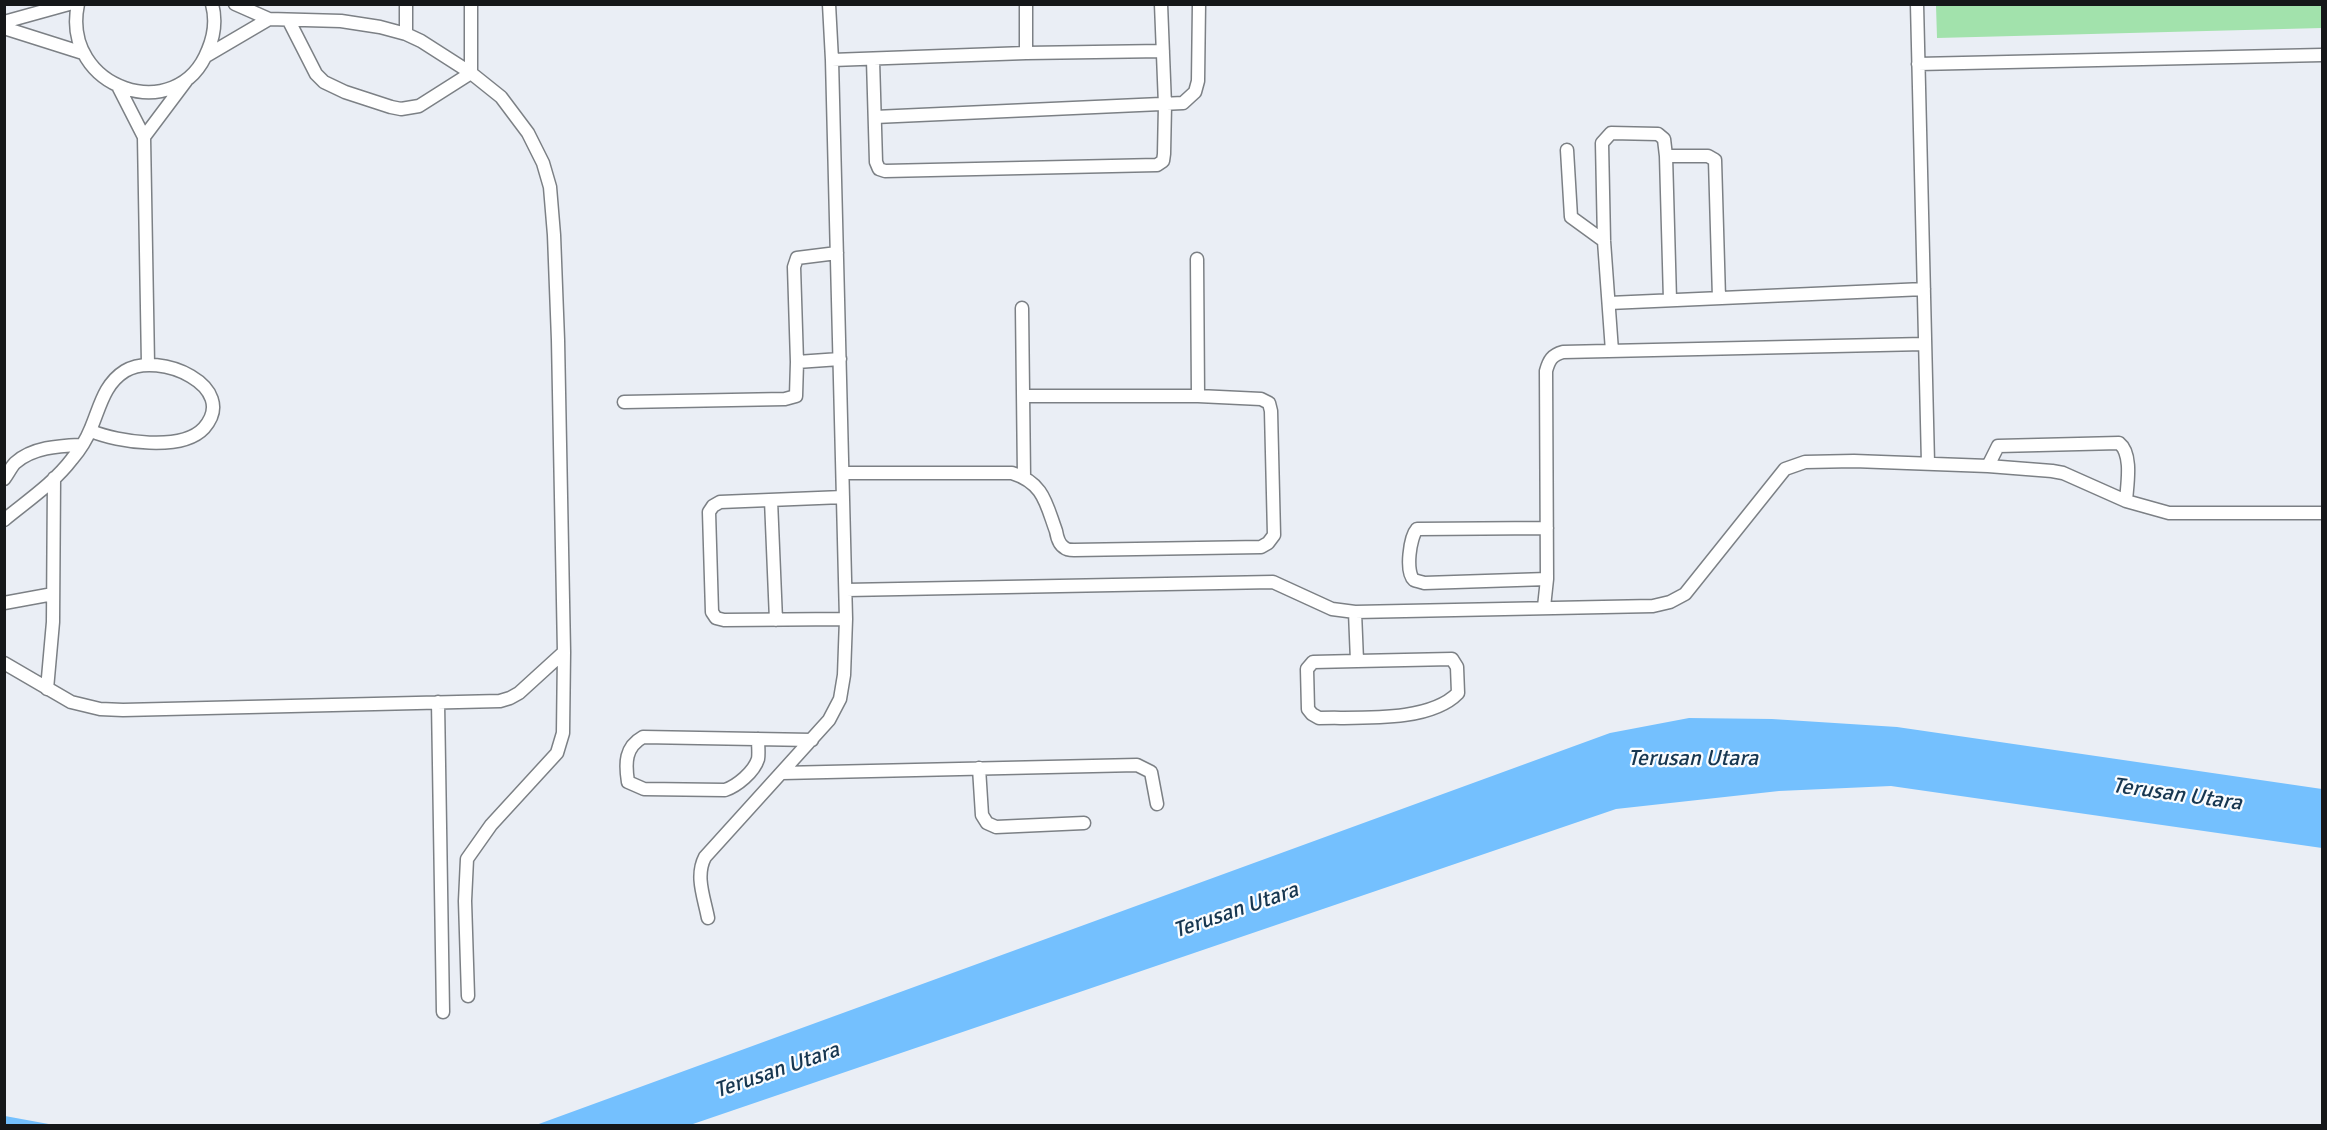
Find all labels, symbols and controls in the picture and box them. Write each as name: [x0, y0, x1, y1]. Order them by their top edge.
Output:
water label: Terusan Utara: [1628, 746, 1758, 772]
water label: Terusan Utara: [2111, 773, 2243, 817]
water label: Terusan Utara: [1170, 877, 1302, 945]
water label: Terusan Utara: [711, 1037, 843, 1105]

